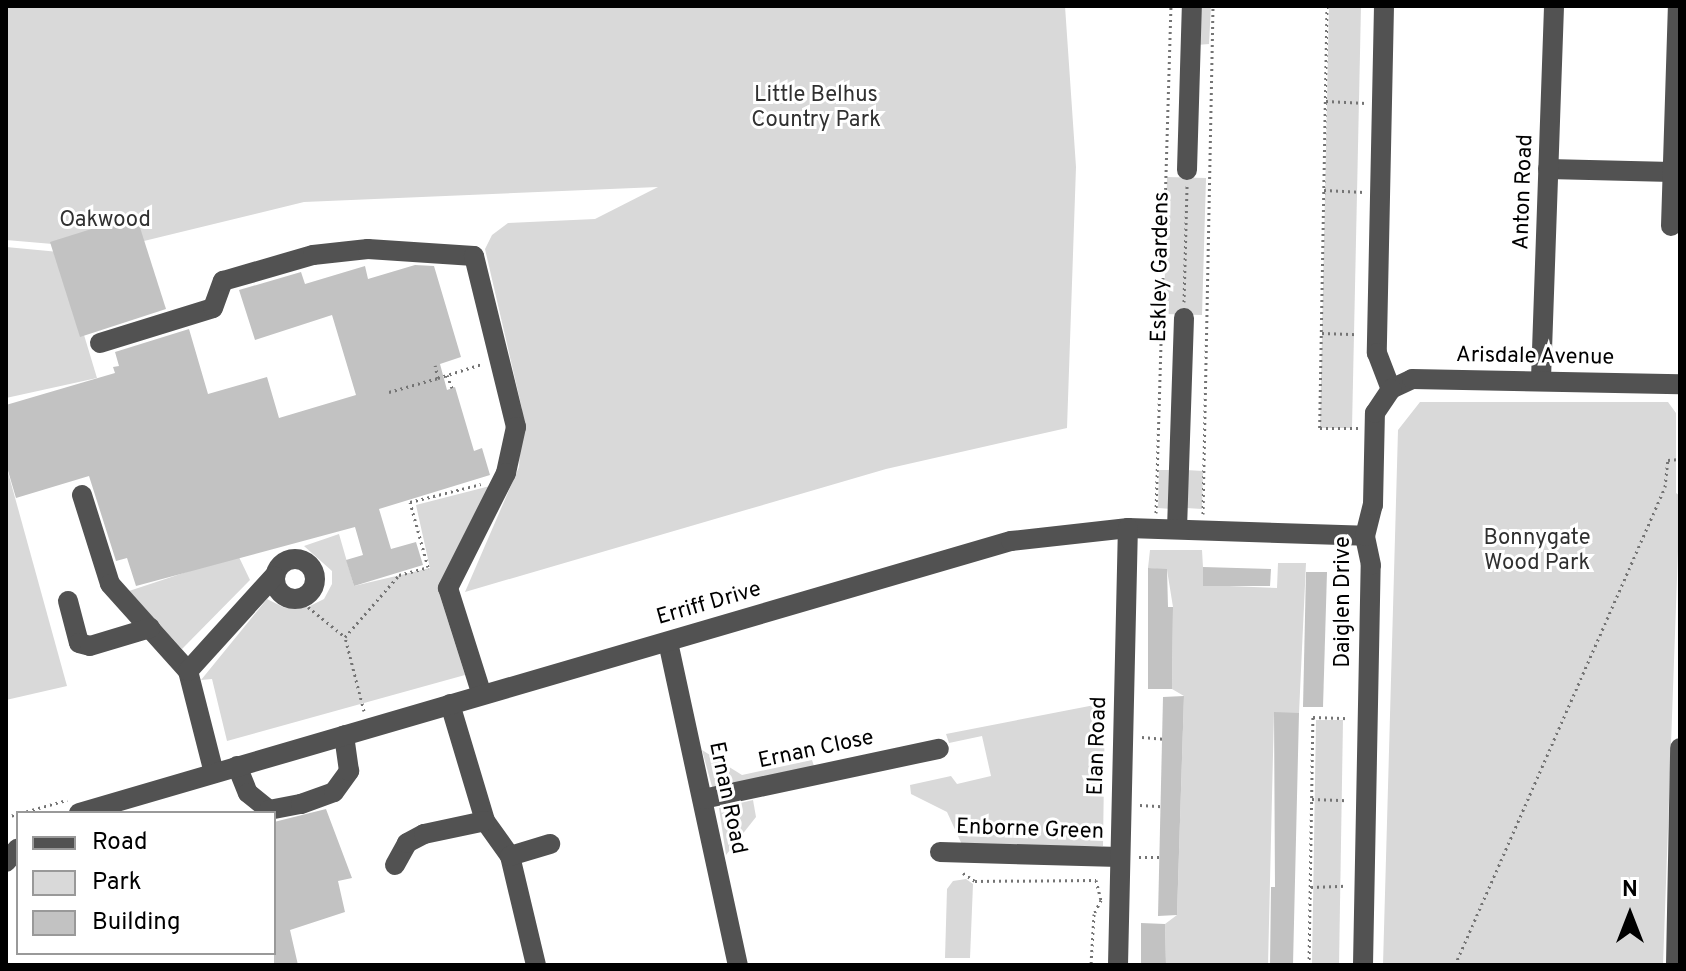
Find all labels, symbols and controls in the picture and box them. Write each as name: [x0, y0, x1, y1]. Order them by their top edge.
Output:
park label: Little Belhus Country Park: [751, 82, 881, 134]
street label: Anton Road: [1509, 134, 1539, 250]
street label: Eskley Gardens: [1146, 191, 1176, 343]
park label: Oakwood: [59, 208, 151, 234]
street label: Arisdale Avenue: [1455, 342, 1615, 372]
park label: Bonnygate Wood Park: [1483, 525, 1591, 576]
street label: Daiglen Drive: [1331, 536, 1357, 668]
street label: Erriff Drive: [654, 576, 764, 632]
street label: Elan Road: [1083, 696, 1113, 796]
street label: Ernan Close: [756, 725, 876, 775]
street label: Ernan Road: [702, 739, 752, 857]
legend: [16, 811, 276, 955]
street label: Enborne Green: [955, 814, 1105, 846]
text: Road: [92, 828, 148, 858]
text: Park: [92, 868, 142, 898]
north arrow: [1590, 875, 1670, 955]
text: N: [1622, 877, 1638, 904]
text: Building: [92, 908, 181, 938]

